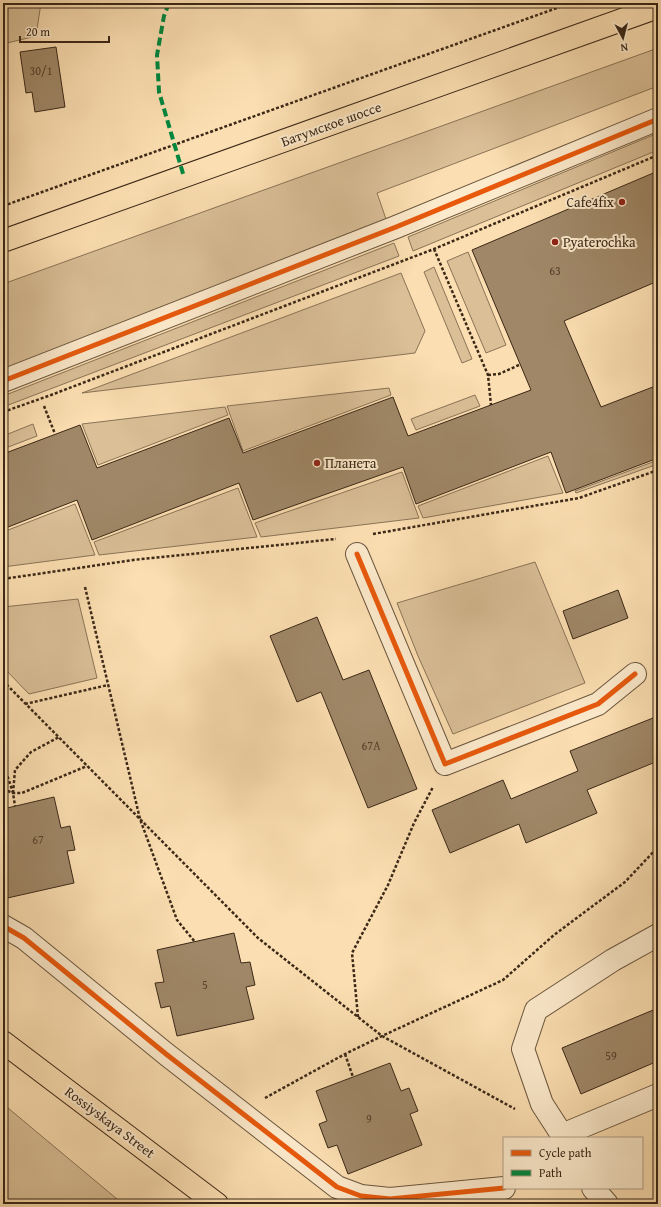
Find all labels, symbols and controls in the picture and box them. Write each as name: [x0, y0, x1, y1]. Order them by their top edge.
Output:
scale bar: [20, 18, 109, 44]
north arrow: [603, 18, 643, 58]
text: 20 m: [26, 23, 50, 40]
text: N: [619, 40, 629, 56]
house number: 30/1: [30, 62, 53, 79]
street label: Батумское шоссе: [278, 96, 384, 151]
place label: Cafe4fix: [566, 192, 615, 212]
marker: Cafe4fix: [617, 197, 627, 207]
place label: Pyaterochka: [563, 232, 636, 252]
marker: Pyaterochka: [550, 237, 560, 247]
house number: 63: [549, 262, 561, 279]
place label: Планета: [325, 453, 377, 473]
marker: Планета: [312, 458, 322, 468]
house number: 67А: [362, 737, 381, 754]
house number: 67: [32, 831, 44, 848]
house number: 5: [202, 976, 208, 993]
house number: 59: [605, 1047, 617, 1064]
street label: Rossiyskaya Street: [61, 1081, 159, 1163]
house number: 9: [366, 1110, 372, 1127]
legend: [503, 1137, 643, 1189]
text: Cycle path: [539, 1144, 592, 1161]
text: Path: [539, 1164, 562, 1181]

